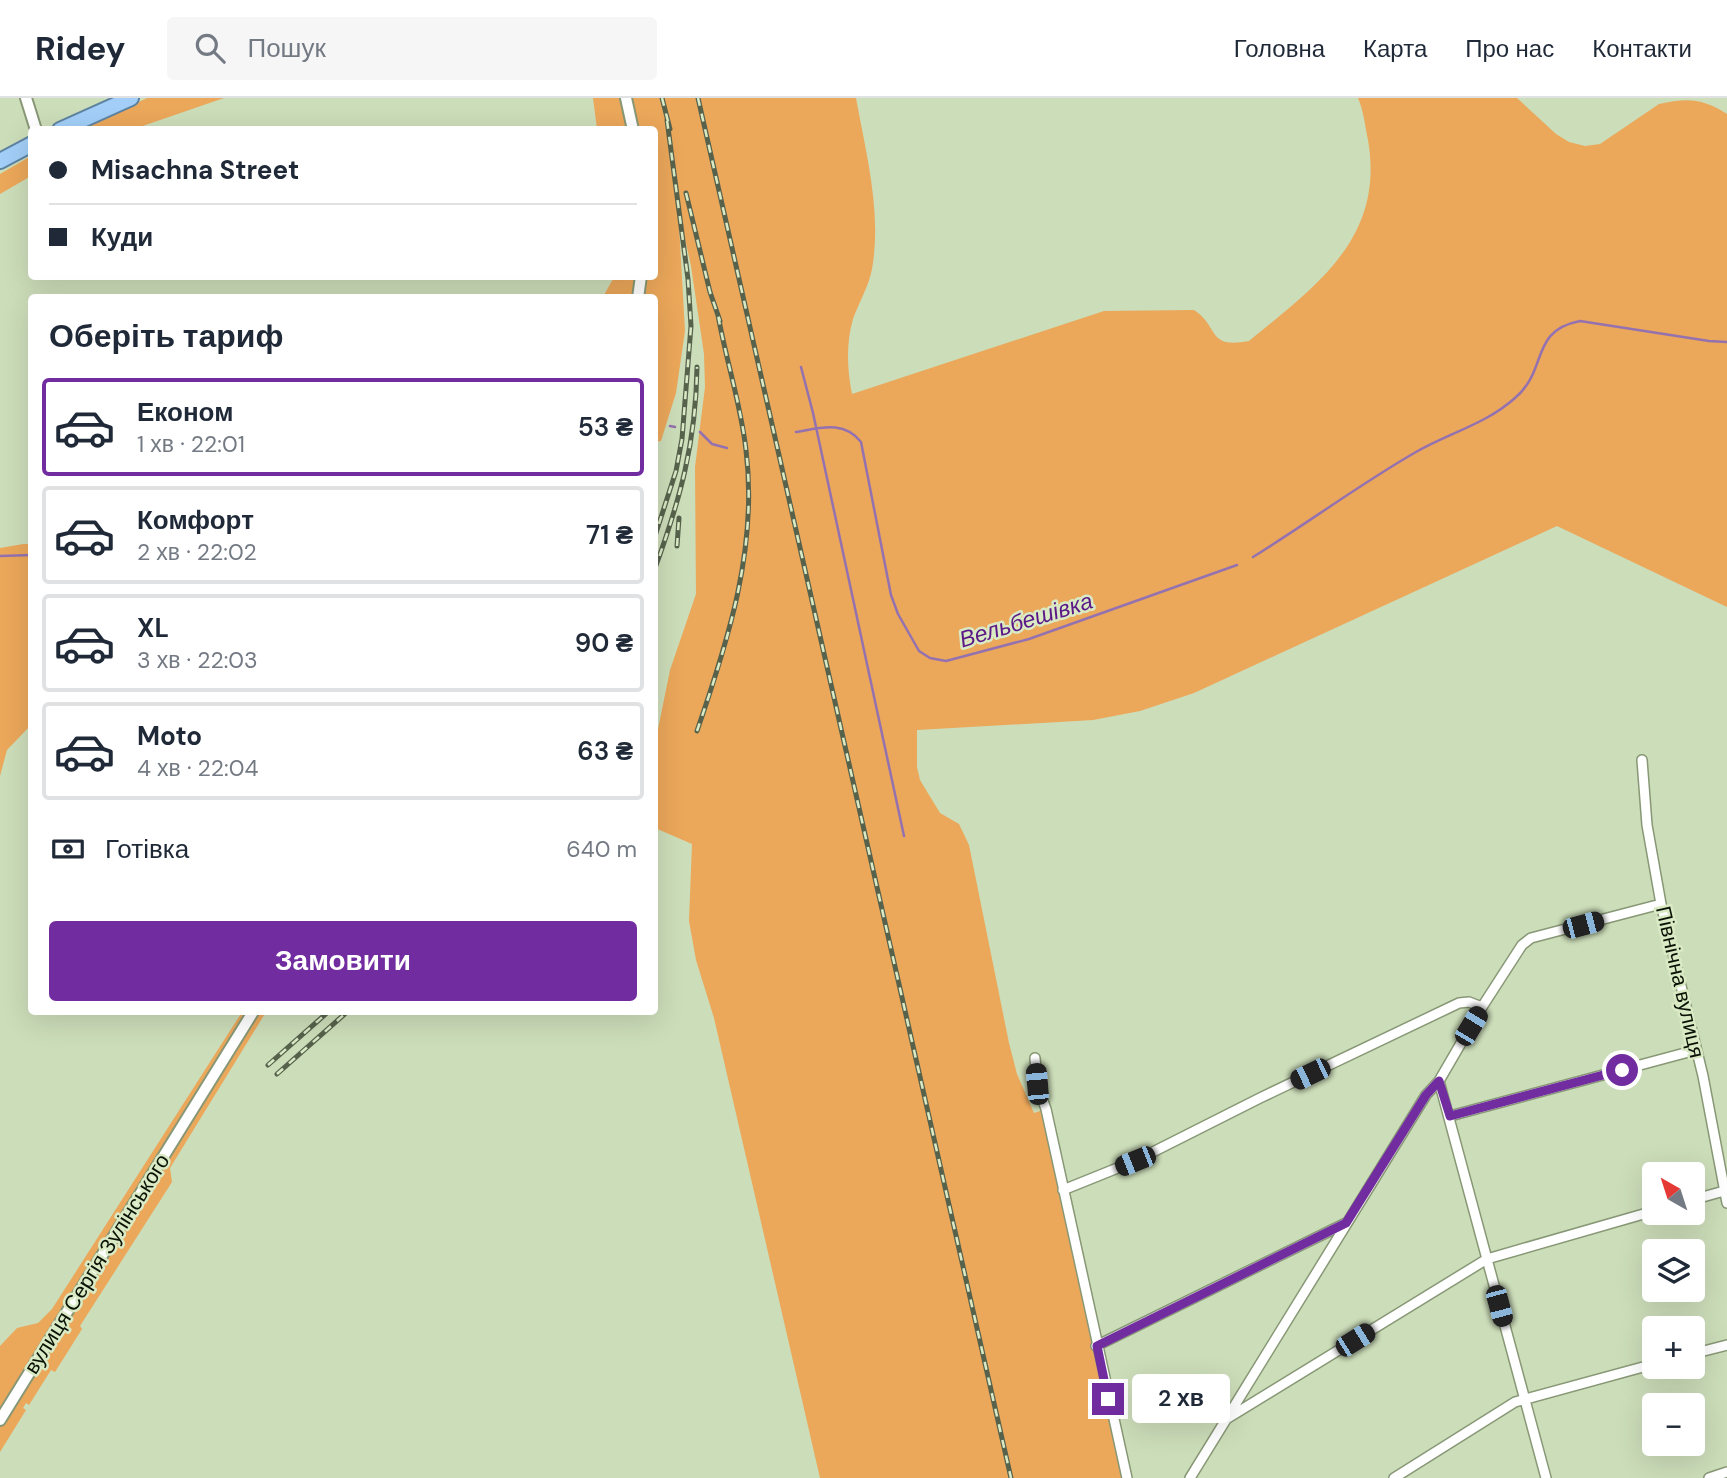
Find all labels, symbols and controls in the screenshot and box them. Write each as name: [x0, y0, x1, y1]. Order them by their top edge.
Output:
search box: [167, 17, 657, 80]
text: Ridey: [35, 27, 125, 70]
icon: search: [191, 29, 229, 67]
text: Пошук: [247, 31, 326, 65]
text: Головна: [1234, 33, 1325, 64]
text: Карта: [1363, 33, 1427, 64]
text: Про нас: [1465, 33, 1554, 64]
text: Контакти: [1592, 33, 1692, 64]
text: Misachna Street: [91, 153, 299, 187]
text: Куди: [91, 220, 153, 254]
text: Оберіть тариф: [49, 315, 283, 357]
text: Економ: [137, 395, 233, 429]
icon: car: [53, 396, 116, 459]
text: 53 ₴: [578, 410, 633, 444]
text: 1 хв · 22:01: [137, 429, 245, 459]
text: Комфорт: [137, 503, 254, 537]
icon: car: [53, 504, 116, 567]
text: 71 ₴: [586, 518, 633, 552]
text: 2 хв · 22:02: [137, 537, 257, 567]
water label: Вельбешівка: [956, 585, 1096, 655]
text: XL: [137, 611, 169, 645]
icon: car: [53, 612, 116, 675]
text: 90 ₴: [575, 626, 633, 660]
text: 3 хв · 22:03: [137, 645, 258, 675]
text: Moto: [137, 719, 202, 753]
icon: car: [53, 720, 116, 783]
text: 63 ₴: [577, 734, 633, 768]
text: 4 хв · 22:04: [137, 753, 258, 783]
icon: cash: [49, 830, 87, 868]
text: Готівка: [105, 832, 189, 866]
text: 640 m: [566, 834, 637, 864]
street label: Північна вулиця: [1649, 903, 1711, 1061]
car: [1560, 909, 1607, 941]
button: Замовити: [49, 921, 637, 1001]
car: [1452, 1003, 1491, 1049]
route start: [1606, 1054, 1638, 1086]
car: [1287, 1055, 1334, 1093]
car: [1025, 1062, 1050, 1106]
car: [1112, 1143, 1159, 1179]
street label: вулиця Сергія Зулінського: [18, 1149, 176, 1379]
north arrow: [1642, 1162, 1704, 1225]
map controls: [1642, 1162, 1705, 1456]
button: layers: [1642, 1239, 1705, 1302]
car: [1484, 1283, 1515, 1329]
button: +: [1642, 1316, 1705, 1379]
car: [1332, 1320, 1379, 1360]
callout: 2 хв: [1132, 1374, 1230, 1424]
route end: [1092, 1383, 1124, 1415]
text: 2 хв: [1158, 1383, 1204, 1413]
button: −: [1642, 1393, 1705, 1456]

